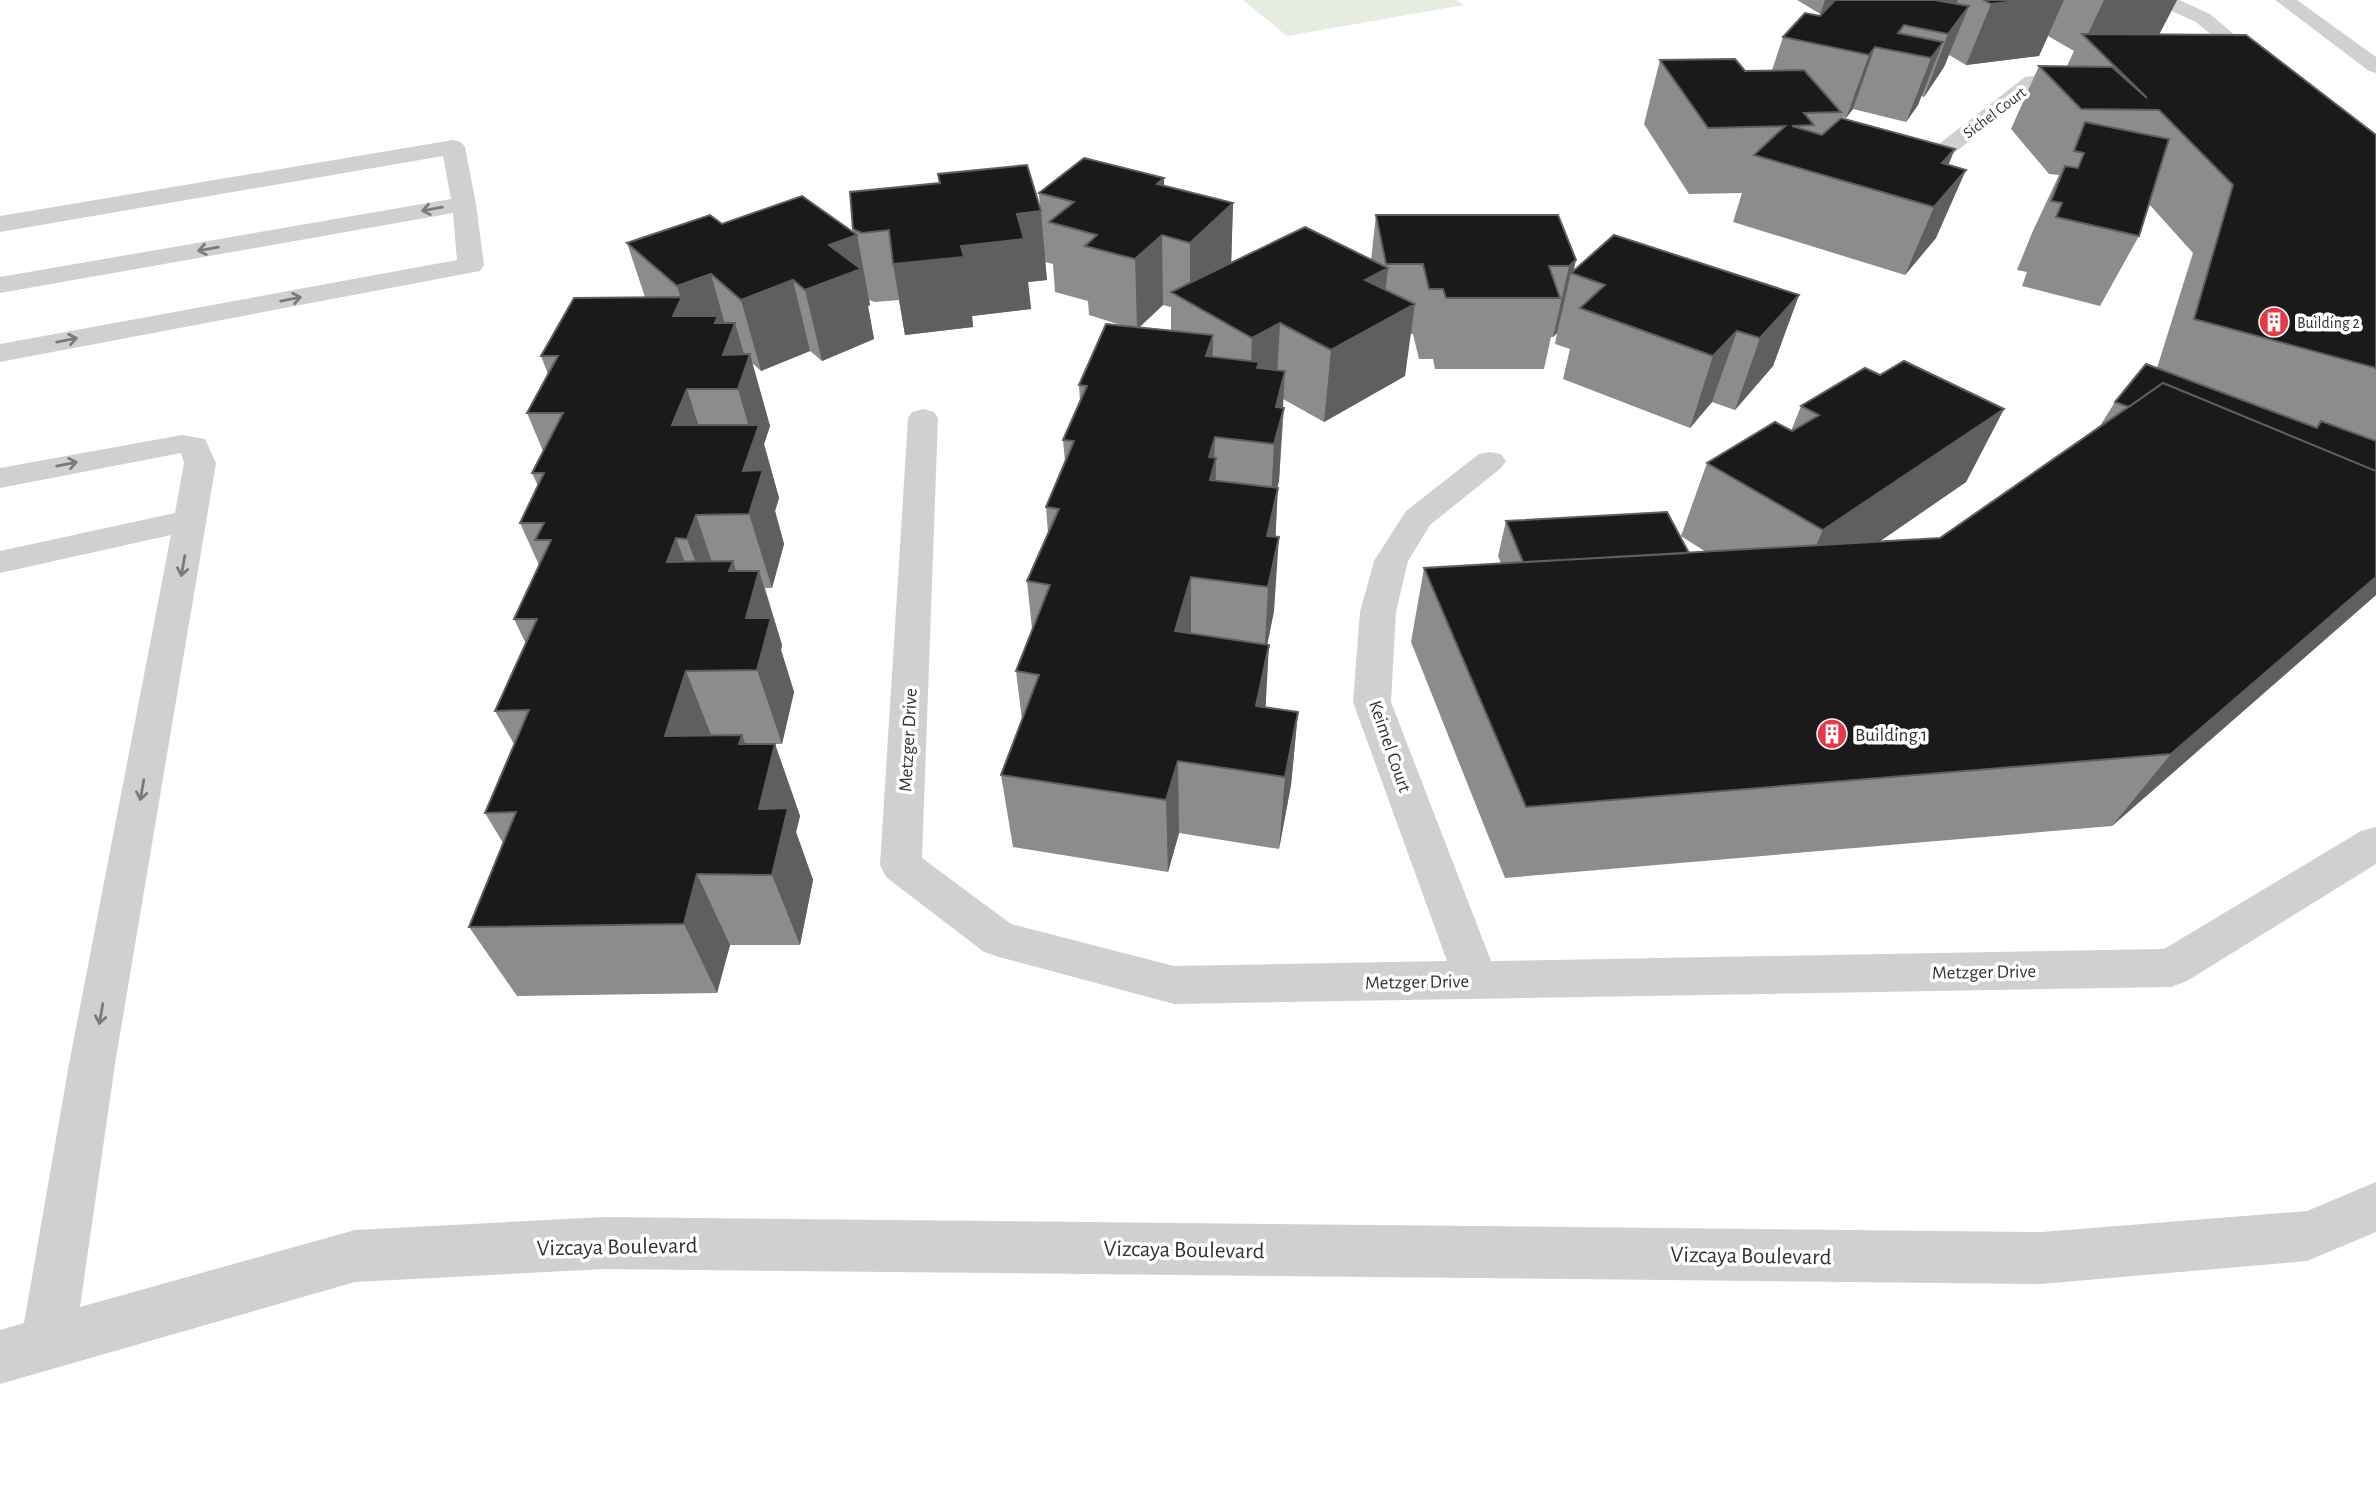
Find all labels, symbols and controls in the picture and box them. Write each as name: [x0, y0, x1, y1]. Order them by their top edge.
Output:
street label: Sichel Court: [1960, 84, 2029, 141]
one-way arrow: [422, 203, 444, 216]
one-way arrow: [198, 243, 220, 256]
one-way arrow: [279, 291, 302, 305]
building icon: Building 2: [2257, 305, 2291, 339]
place label: Building 2: [2297, 315, 2360, 331]
one-way arrow: [55, 333, 78, 347]
one-way arrow: [55, 457, 78, 471]
one-way arrow: [175, 554, 189, 577]
street label: Metzger Drive: [896, 688, 921, 793]
street label: Keimel Court: [1365, 698, 1414, 795]
building icon: Building 1: [1815, 717, 1849, 751]
place label: Building 1: [1855, 726, 1927, 745]
one-way arrow: [134, 778, 148, 801]
street label: Metzger Drive: [1932, 962, 2036, 983]
street label: Metzger Drive: [1365, 972, 1469, 993]
one-way arrow: [94, 1002, 107, 1025]
street label: Vizcaya Boulevard: [536, 1235, 698, 1260]
street label: Vizcaya Boulevard: [1103, 1238, 1265, 1263]
street label: Vizcaya Boulevard: [1670, 1244, 1832, 1269]

